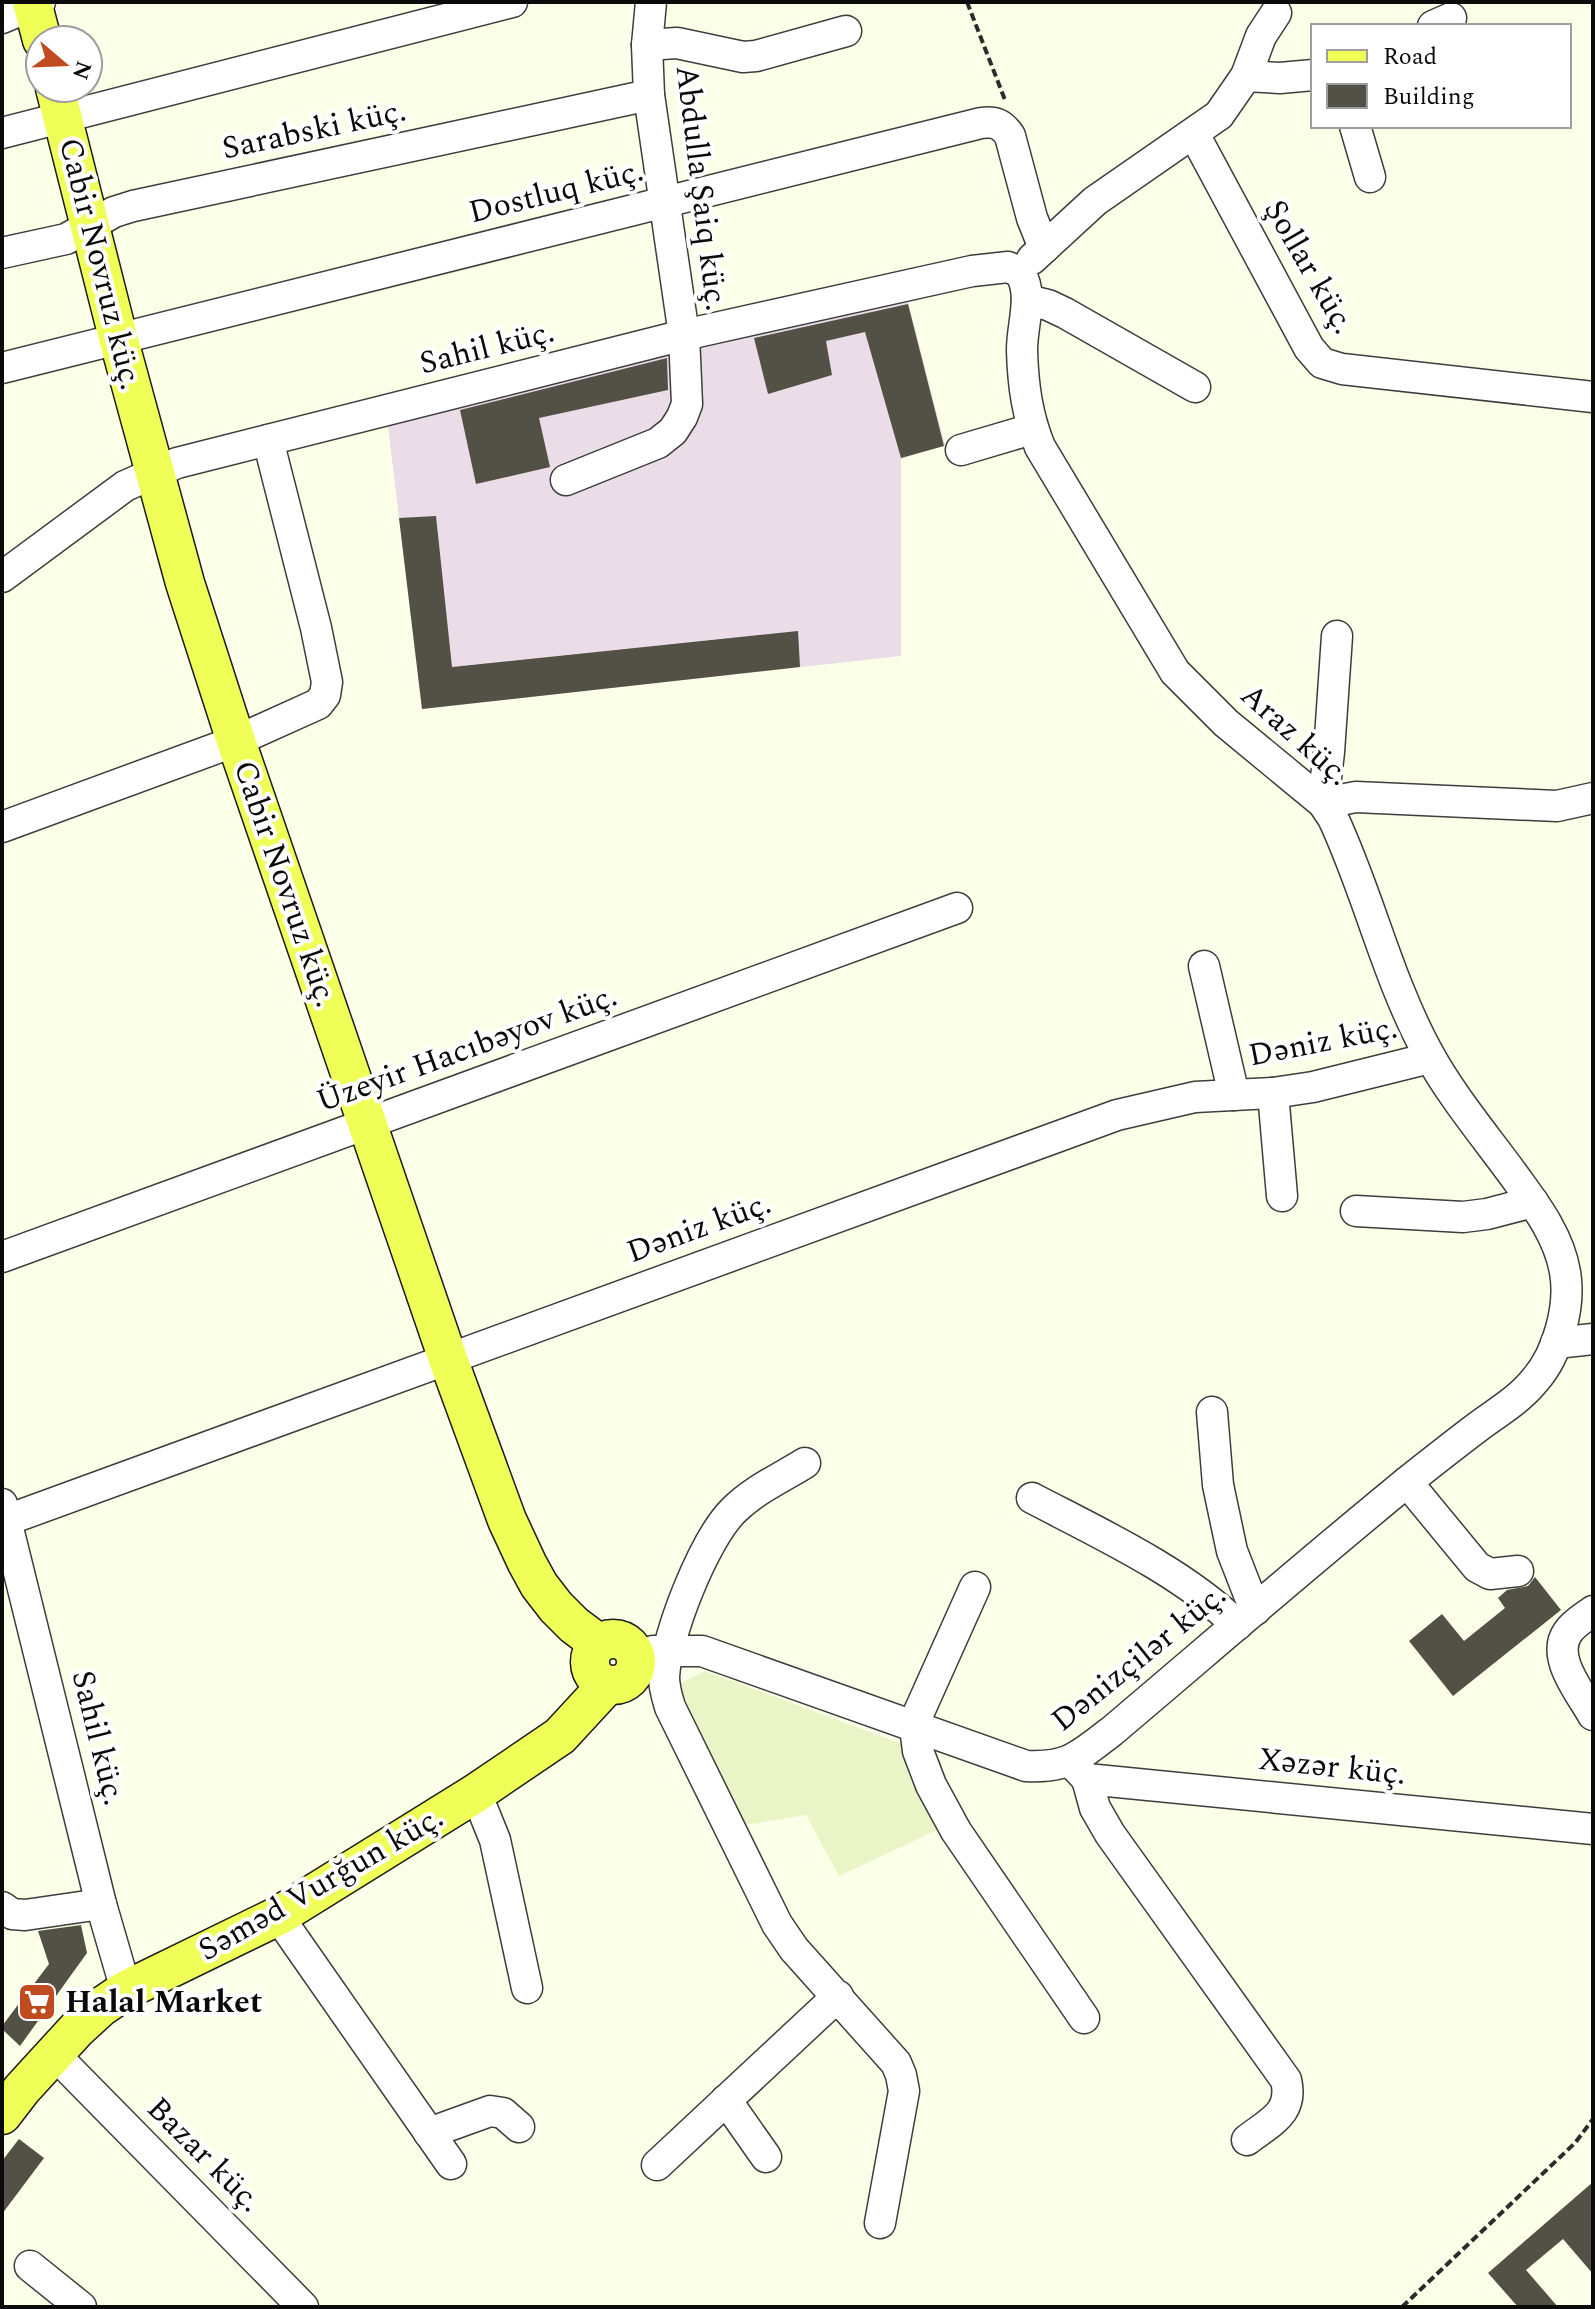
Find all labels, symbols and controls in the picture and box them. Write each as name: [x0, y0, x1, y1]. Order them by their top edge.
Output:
north arrow: [24, 24, 104, 104]
legend: [1311, 24, 1571, 128]
text: Road: [1383, 39, 1437, 75]
text: N: [63, 56, 100, 84]
street label: Abdulla Şaiq küç.: [662, 62, 740, 314]
text: Building: [1383, 79, 1475, 115]
street label: Sarabski küç.: [217, 87, 411, 173]
street label: Cabir Novruz küç.: [45, 133, 155, 395]
street label: Dostluq küç.: [463, 147, 649, 237]
street label: Şollar küç.: [1251, 190, 1367, 344]
street label: Sahil küç.: [414, 308, 560, 388]
street label: Araz küç.: [1229, 672, 1361, 798]
street label: Cabir Novruz küç.: [220, 754, 350, 1014]
street label: Üzeyir Hacıbəyov küç.: [310, 972, 624, 1126]
street label: Dәniz küç.: [1244, 1004, 1402, 1080]
street label: Dәniz küç.: [620, 1179, 778, 1277]
street label: Dәnizçilәr küç.: [1041, 1572, 1237, 1744]
street label: Sahil küç.: [58, 1665, 138, 1811]
street label: Xəzər küç.: [1256, 1735, 1408, 1799]
street label: Səməd Vurğun küç.: [189, 1794, 453, 1974]
place label: Halal Market: [65, 1978, 262, 2027]
supermarket icon: Halal Market: [16, 1981, 58, 2023]
street label: Bazar küç.: [135, 2086, 273, 2224]

